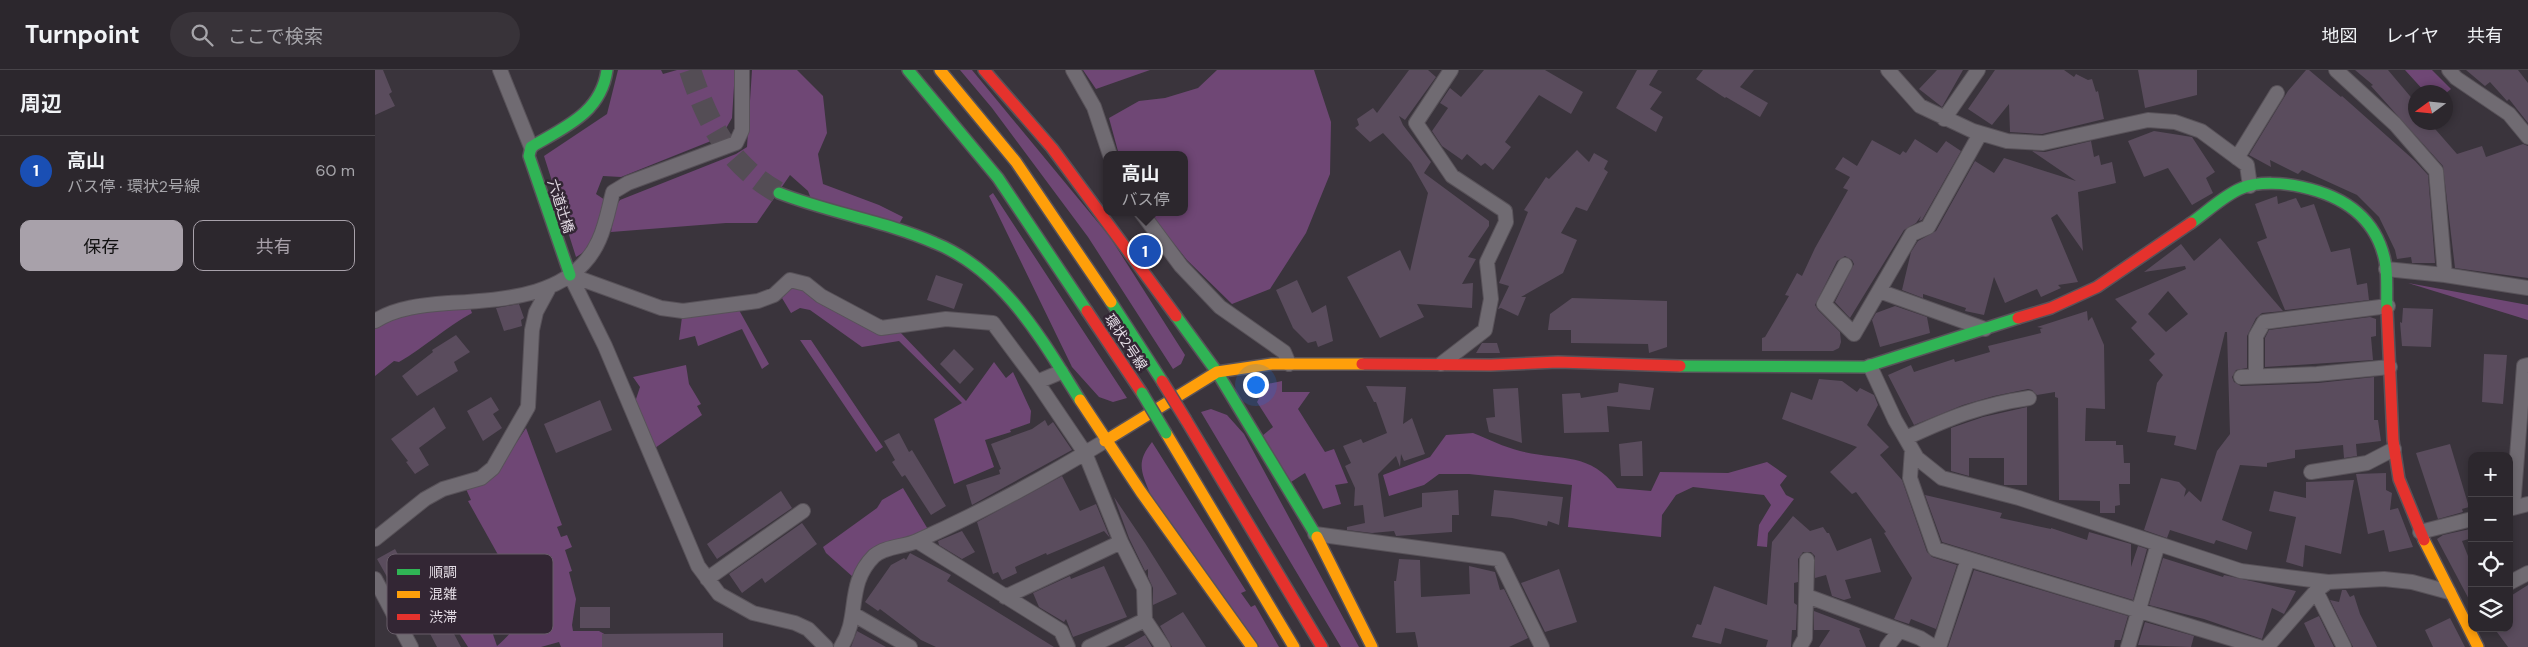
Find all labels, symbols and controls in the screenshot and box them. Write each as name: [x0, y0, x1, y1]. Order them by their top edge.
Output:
search box: [170, 12, 520, 57]
text: Turnpoint: [25, 19, 140, 50]
icon: search: [188, 21, 216, 49]
text: ここで検索: [228, 24, 323, 49]
text: 地図: [2322, 24, 2358, 48]
text: レイヤ: [2386, 24, 2439, 48]
text: 共有: [2467, 24, 2503, 48]
north arrow: [2408, 85, 2453, 130]
text: 周辺: [20, 90, 62, 118]
text: 高山: [67, 148, 105, 173]
popup: [1103, 151, 1188, 216]
text: 1: [33, 160, 39, 181]
text: 60 m: [315, 160, 355, 181]
text: 高山: [1121, 161, 1160, 186]
text: バス停 · 環状2号線: [67, 176, 200, 197]
street label: 六道辻橋: [544, 177, 578, 235]
text: バス停: [1121, 189, 1170, 210]
button: 保存: [20, 220, 183, 271]
button: 共有: [193, 220, 355, 271]
pin: 1: [1129, 232, 1161, 270]
street label: 環状2号線: [1101, 310, 1151, 374]
your location: [1243, 372, 1269, 398]
map controls: [2468, 452, 2513, 632]
button: +: [2468, 452, 2513, 497]
button: −: [2468, 497, 2513, 542]
button: locate: [2468, 542, 2513, 587]
legend: [387, 554, 553, 634]
text: 順調: [429, 563, 457, 581]
text: 混雑: [429, 585, 457, 603]
button: layers: [2468, 587, 2513, 632]
text: 渋滞: [429, 608, 457, 626]

